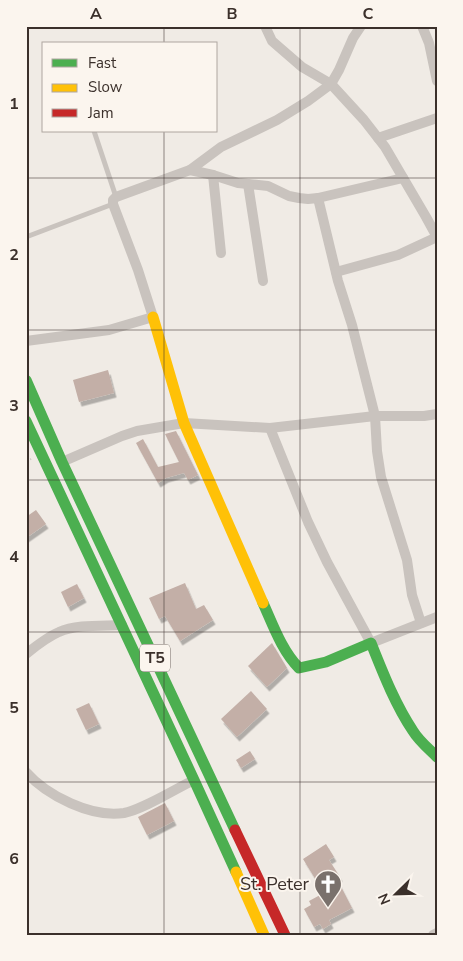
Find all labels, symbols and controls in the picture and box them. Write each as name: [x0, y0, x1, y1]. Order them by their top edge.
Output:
text: A: [90, 3, 102, 25]
text: B: [226, 3, 238, 25]
text: C: [363, 3, 374, 25]
legend: [42, 42, 218, 132]
text: Fast: [88, 53, 117, 73]
text: Slow: [88, 77, 123, 97]
text: 1: [9, 93, 19, 115]
text: Jam: [87, 103, 114, 123]
text: 2: [9, 244, 19, 266]
text: 3: [9, 395, 19, 417]
text: 4: [9, 546, 19, 568]
road number: T5: [140, 644, 170, 671]
text: 5: [9, 697, 19, 719]
text: 6: [9, 848, 19, 870]
north arrow: [370, 868, 420, 918]
church icon: St. Peter: [313, 869, 343, 908]
place label: St. Peter: [240, 872, 310, 896]
text: N: [374, 890, 395, 907]

